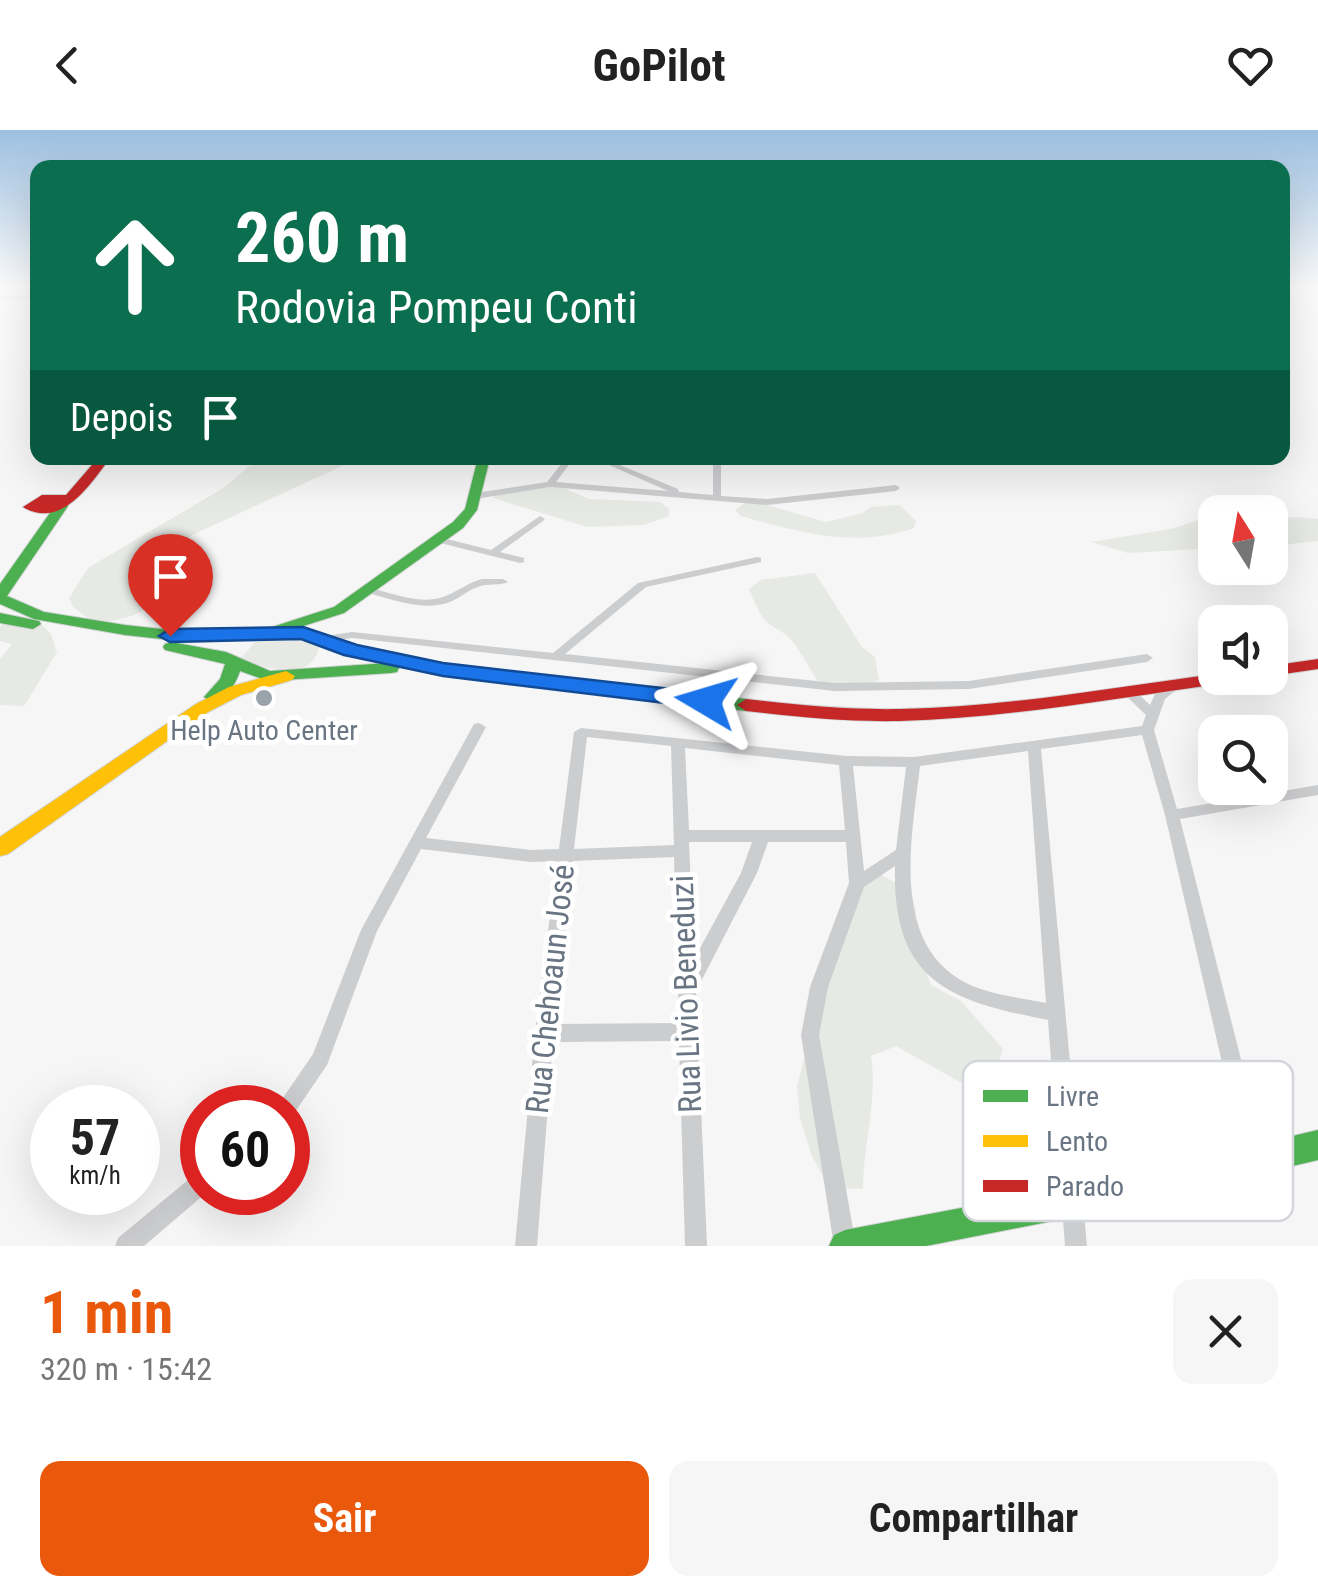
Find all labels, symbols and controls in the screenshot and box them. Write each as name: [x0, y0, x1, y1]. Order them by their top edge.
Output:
icon: back: [40, 38, 95, 93]
icon: heart: [1223, 38, 1278, 93]
text: GoPilot: [592, 39, 726, 92]
text: 260 m: [235, 197, 409, 279]
icon: ahead: [70, 200, 200, 330]
text: Rodovia Pompeu Conti: [235, 281, 638, 334]
icon: arrive: [193, 390, 248, 445]
text: Depois: [70, 396, 173, 440]
north arrow: [1198, 495, 1288, 585]
map controls: [1198, 495, 1288, 805]
pin: [128, 534, 213, 637]
icon: arrive: [143, 549, 198, 604]
button: sound: [1198, 605, 1288, 695]
position arrow: [654, 649, 758, 753]
marker: Help Auto Center: [253, 687, 275, 709]
place label: Help Auto Center: [170, 714, 358, 747]
button: search: [1198, 715, 1288, 805]
street label: Rua Chehoaun José: [518, 863, 582, 1115]
street label: Rua Livio Beneduzi: [663, 874, 709, 1114]
legend: [963, 1061, 1293, 1221]
text: Livre: [1046, 1080, 1099, 1113]
speed limit sign: 60: [180, 1085, 310, 1215]
text: 57: [70, 1109, 120, 1167]
text: Lento: [1046, 1125, 1108, 1158]
text: km/h: [69, 1161, 121, 1190]
text: Parado: [1046, 1170, 1124, 1203]
text: 1 min: [40, 1277, 173, 1348]
button: close: [1173, 1279, 1278, 1384]
text: 320 m · 15:42: [40, 1350, 212, 1388]
button: Sair: [40, 1461, 649, 1576]
button: Compartilhar: [669, 1461, 1278, 1576]

